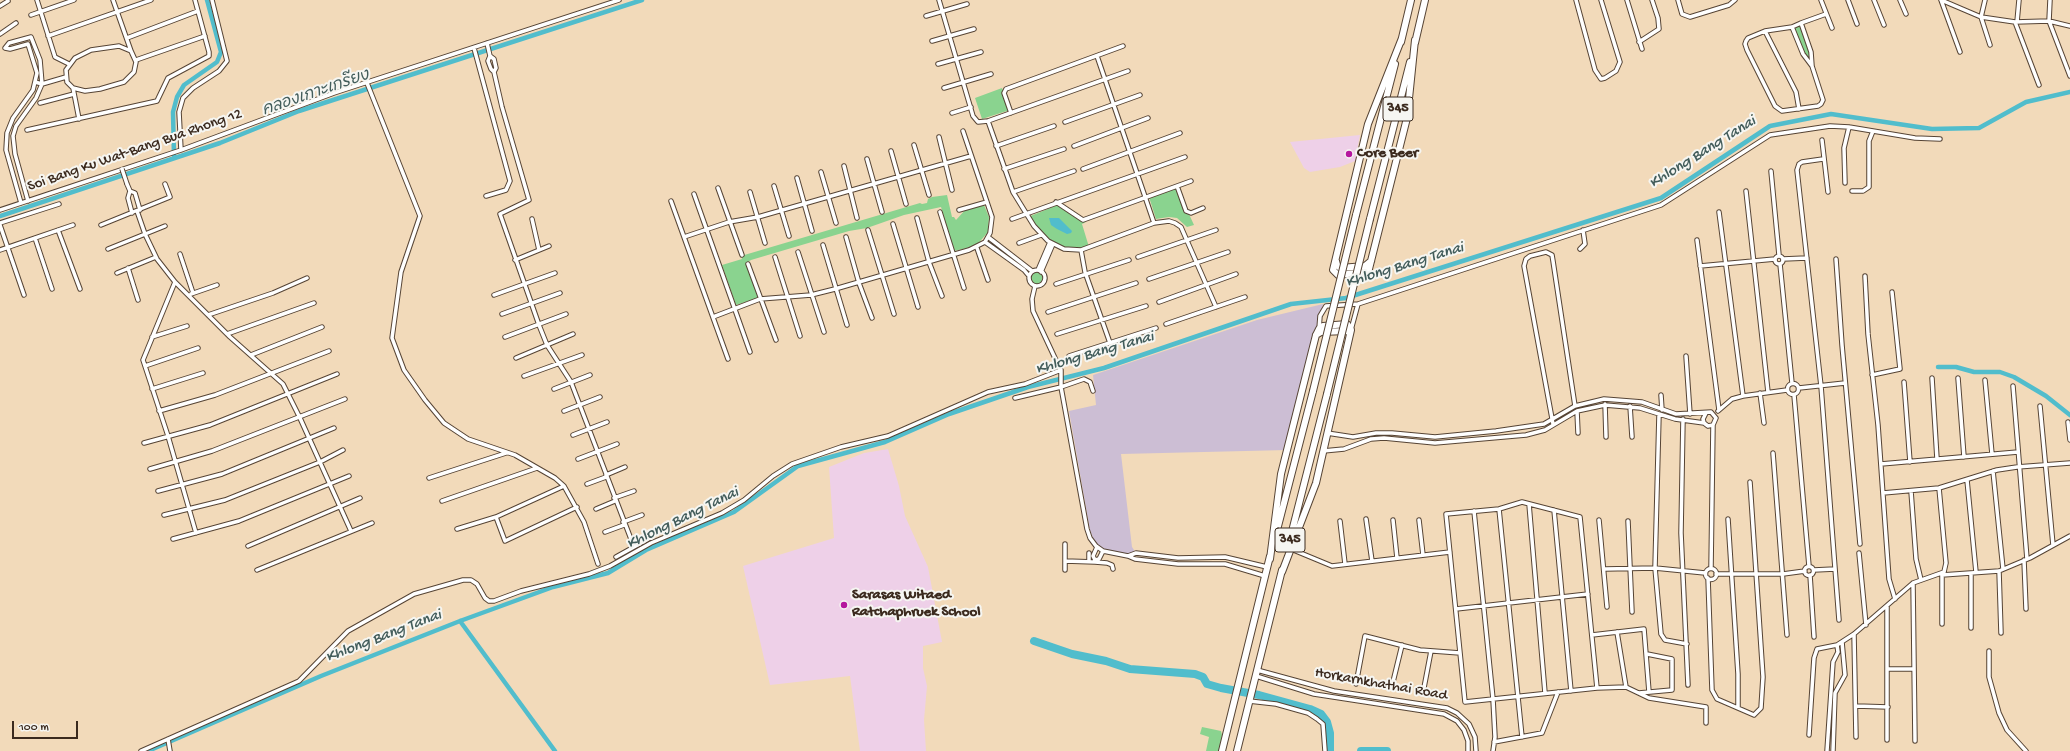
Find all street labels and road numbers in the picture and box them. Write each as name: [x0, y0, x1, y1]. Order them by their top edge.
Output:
road number: 345: [1383, 97, 1413, 121]
street label: Soi Bang Ku Wat-Bang Bua Rhong 12: [25, 106, 245, 196]
road number: 345: [1275, 528, 1305, 552]
street label: Horkarnkhathai Road: [1313, 664, 1449, 706]

